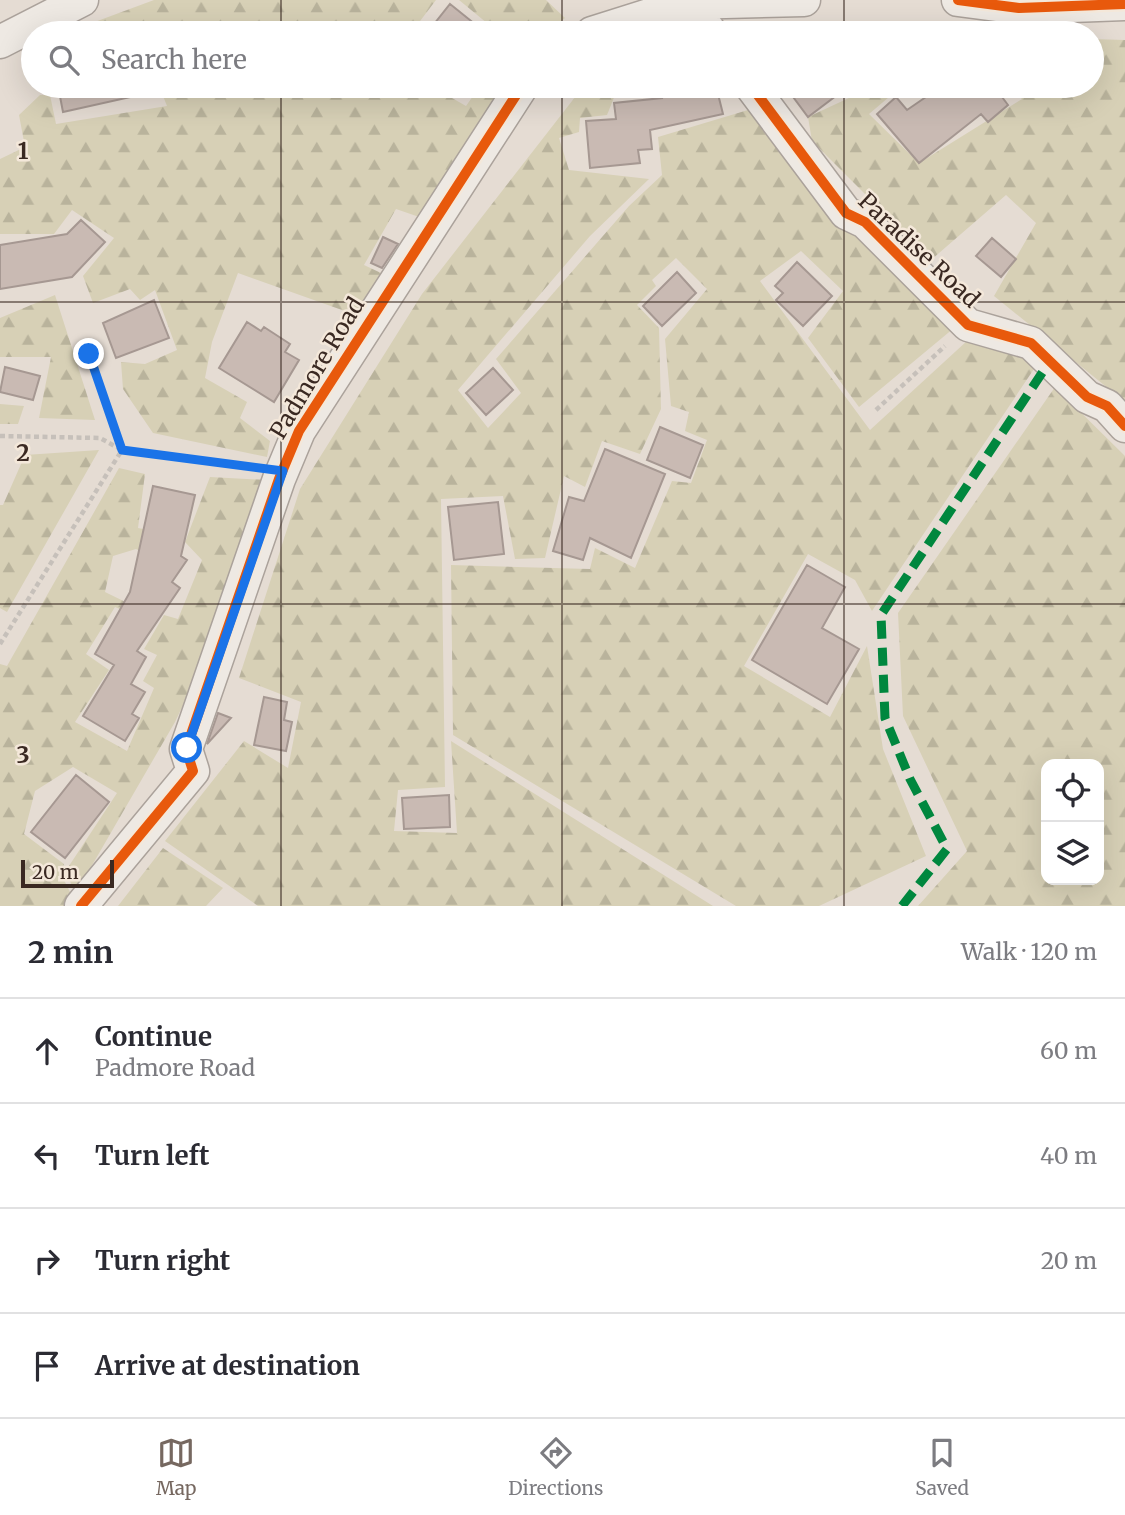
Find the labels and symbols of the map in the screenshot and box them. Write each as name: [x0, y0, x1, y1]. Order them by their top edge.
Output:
text: 1: [18, 136, 29, 165]
street label: Paradise Road: [853, 186, 986, 313]
street label: Padmore Road: [263, 292, 370, 444]
route end: [73, 338, 104, 369]
text: 2: [16, 438, 30, 467]
route start: [171, 732, 202, 763]
text: 3: [16, 740, 30, 769]
scale bar: [21, 857, 114, 889]

